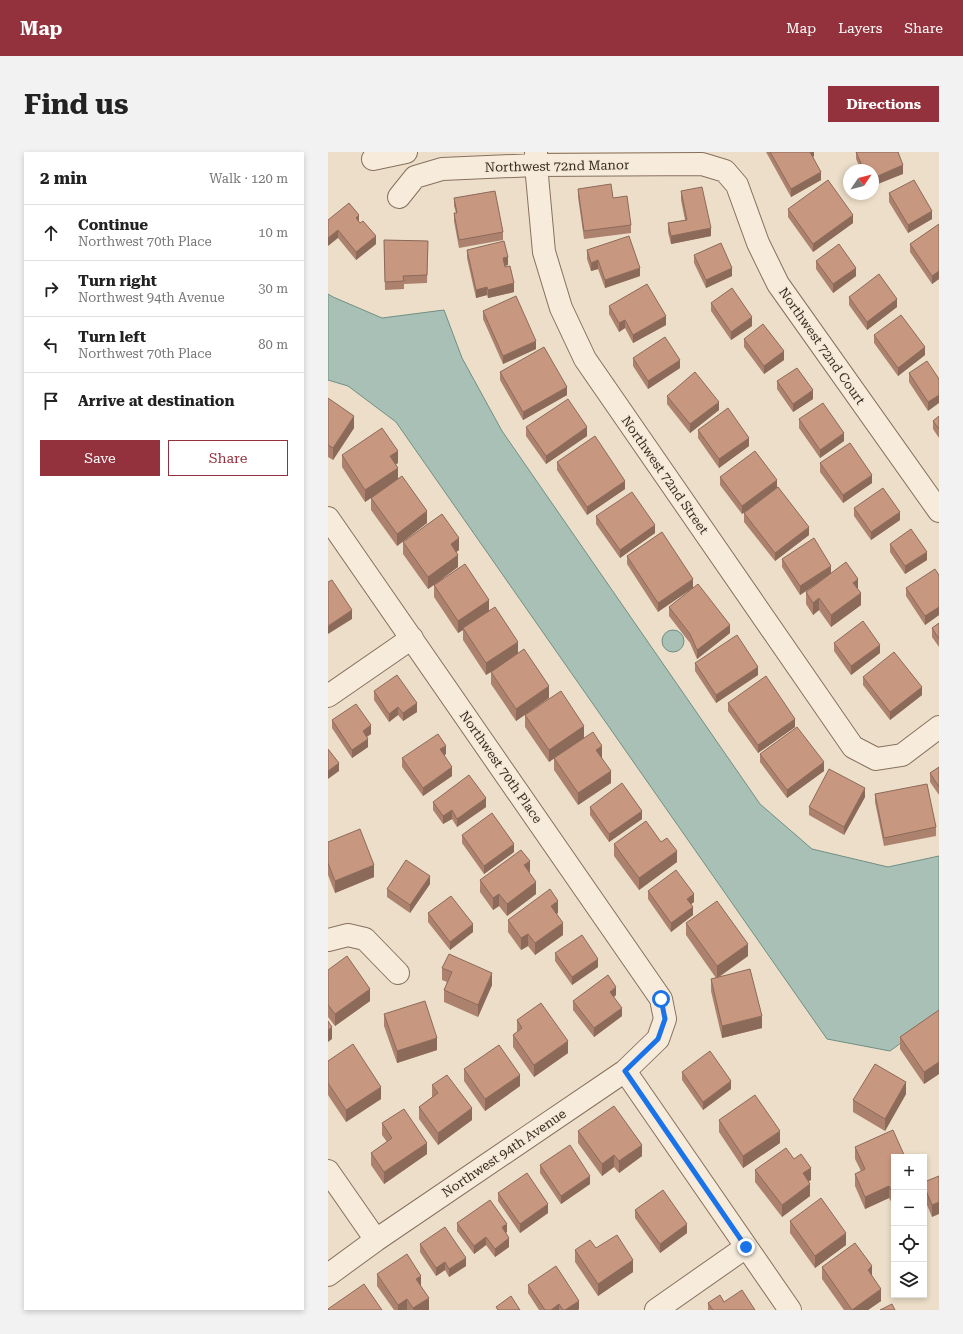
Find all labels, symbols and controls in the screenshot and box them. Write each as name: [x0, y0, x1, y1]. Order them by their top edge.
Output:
text: Map: [20, 17, 62, 40]
text: Map: [786, 20, 816, 36]
text: Layers: [838, 20, 882, 36]
text: Share: [904, 20, 943, 36]
button: Directions: [828, 86, 939, 122]
text: Find us: [24, 88, 128, 121]
street label: Northwest 72nd Manor: [485, 157, 630, 175]
north arrow: [843, 164, 879, 200]
text: 2 min: [40, 168, 87, 188]
text: Walk · 120 m: [209, 171, 288, 186]
text: Continue: [78, 216, 148, 234]
icon: ahead: [40, 222, 62, 244]
text: 10 m: [258, 225, 288, 240]
text: Northwest 70th Place: [78, 234, 212, 249]
text: Turn right: [78, 272, 157, 290]
icon: right: [40, 278, 62, 300]
text: 30 m: [258, 281, 288, 296]
street label: Northwest 72nd Court: [776, 285, 868, 407]
text: Northwest 94th Avenue: [78, 290, 225, 305]
text: Turn left: [78, 328, 146, 346]
icon: left: [40, 334, 62, 356]
text: 80 m: [258, 337, 288, 352]
text: Northwest 70th Place: [78, 346, 212, 361]
icon: arrive: [40, 390, 62, 412]
text: Arrive at destination: [78, 392, 234, 410]
street label: Northwest 72nd Street: [619, 413, 712, 537]
button: Save: [40, 440, 160, 476]
button: Share: [168, 440, 288, 476]
street label: Northwest 70th Place: [457, 708, 545, 826]
route start: [652, 990, 670, 1008]
street label: Northwest 94th Avenue: [439, 1106, 569, 1200]
map controls: [891, 1154, 927, 1298]
button: +: [891, 1154, 927, 1190]
button: −: [891, 1190, 927, 1226]
button: locate: [891, 1226, 927, 1262]
route end: [737, 1238, 755, 1256]
button: layers: [891, 1262, 927, 1298]

